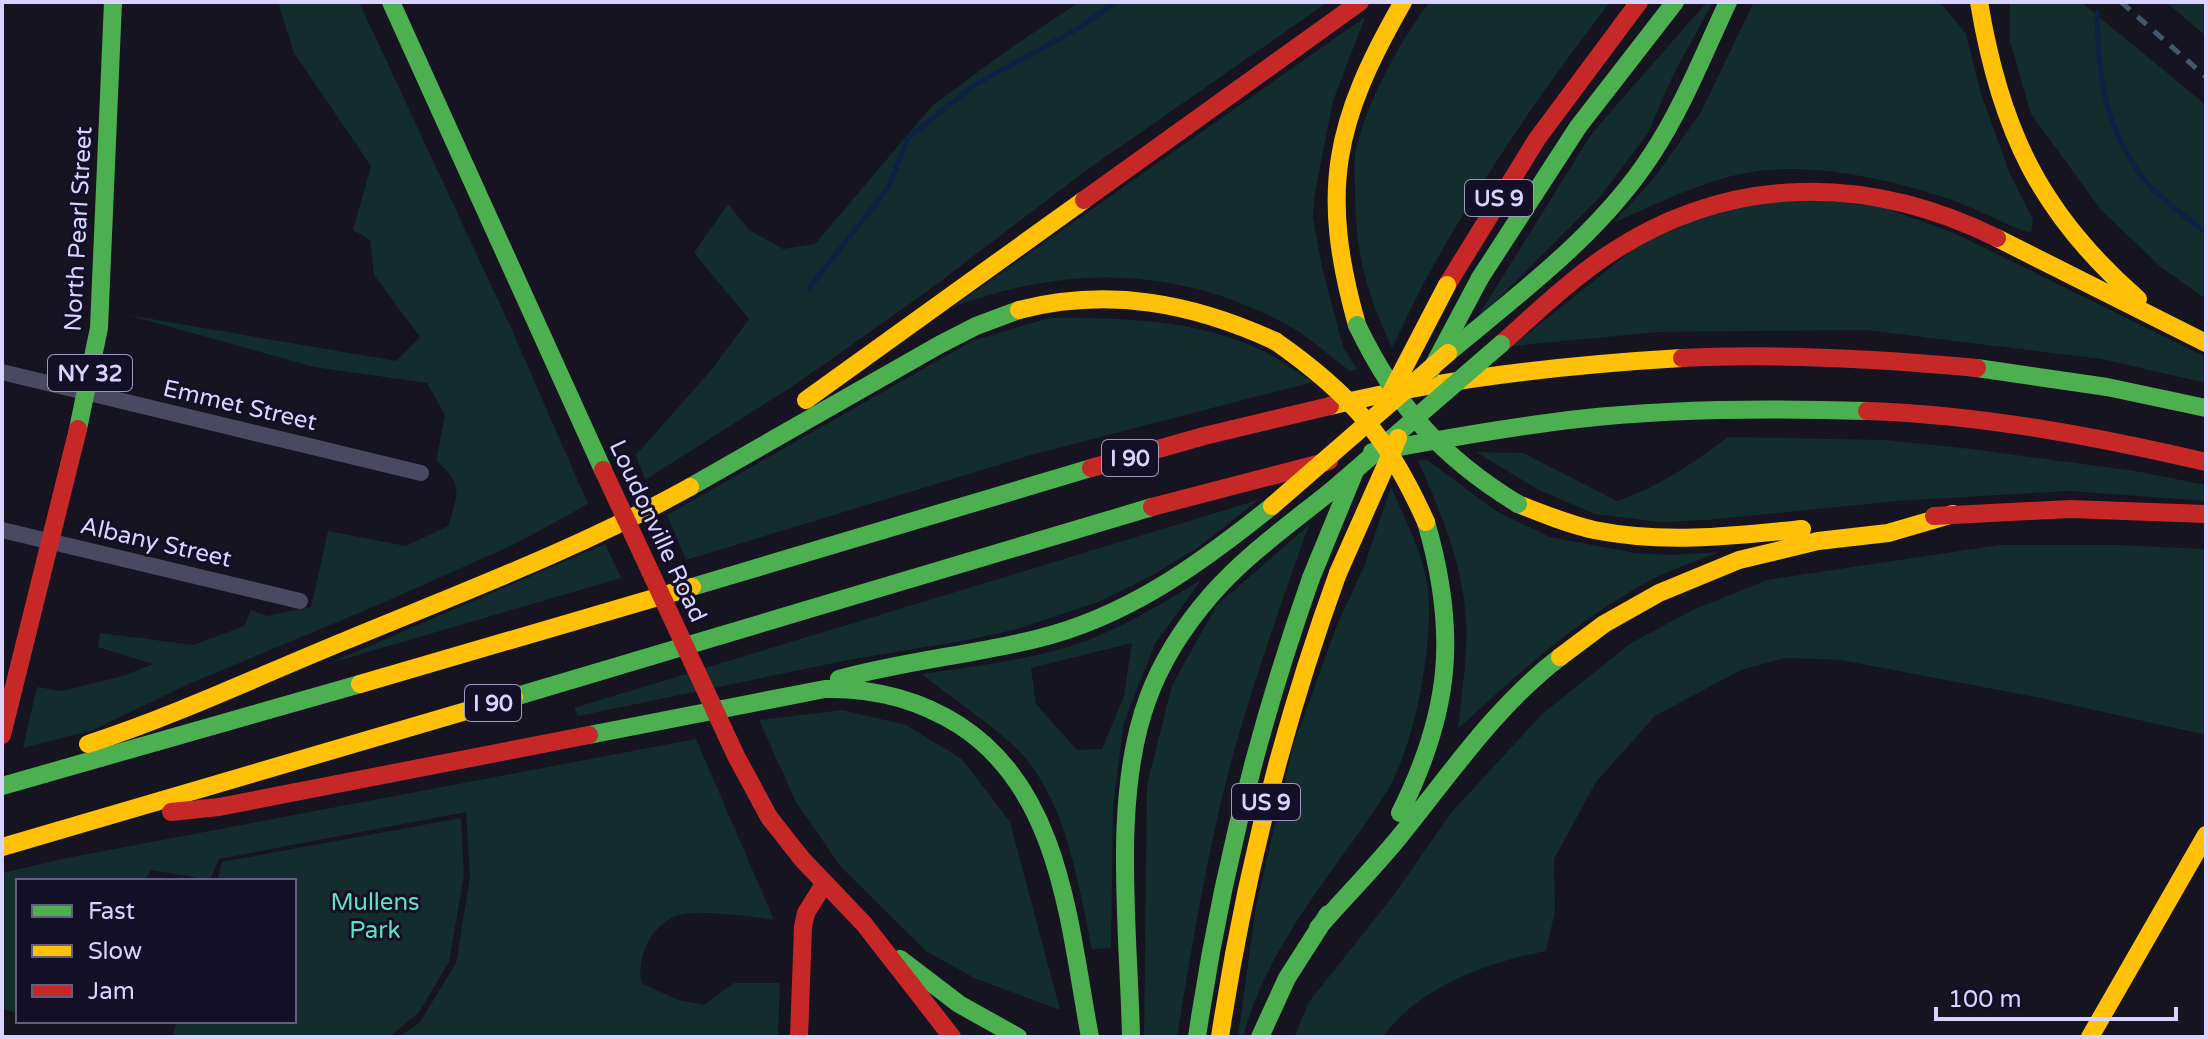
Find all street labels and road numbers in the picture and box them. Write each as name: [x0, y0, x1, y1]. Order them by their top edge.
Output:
street label: North Pearl Street: [59, 126, 98, 332]
road number: US 9: [1465, 180, 1533, 216]
road number: NY 32: [48, 355, 132, 391]
street label: Emmet Street: [160, 374, 320, 437]
street label: Loudonville Road: [603, 435, 713, 627]
road number: I 90: [1102, 440, 1158, 476]
street label: Albany Street: [77, 511, 234, 574]
road number: I 90: [465, 685, 521, 721]
road number: US 9: [1232, 784, 1300, 820]

